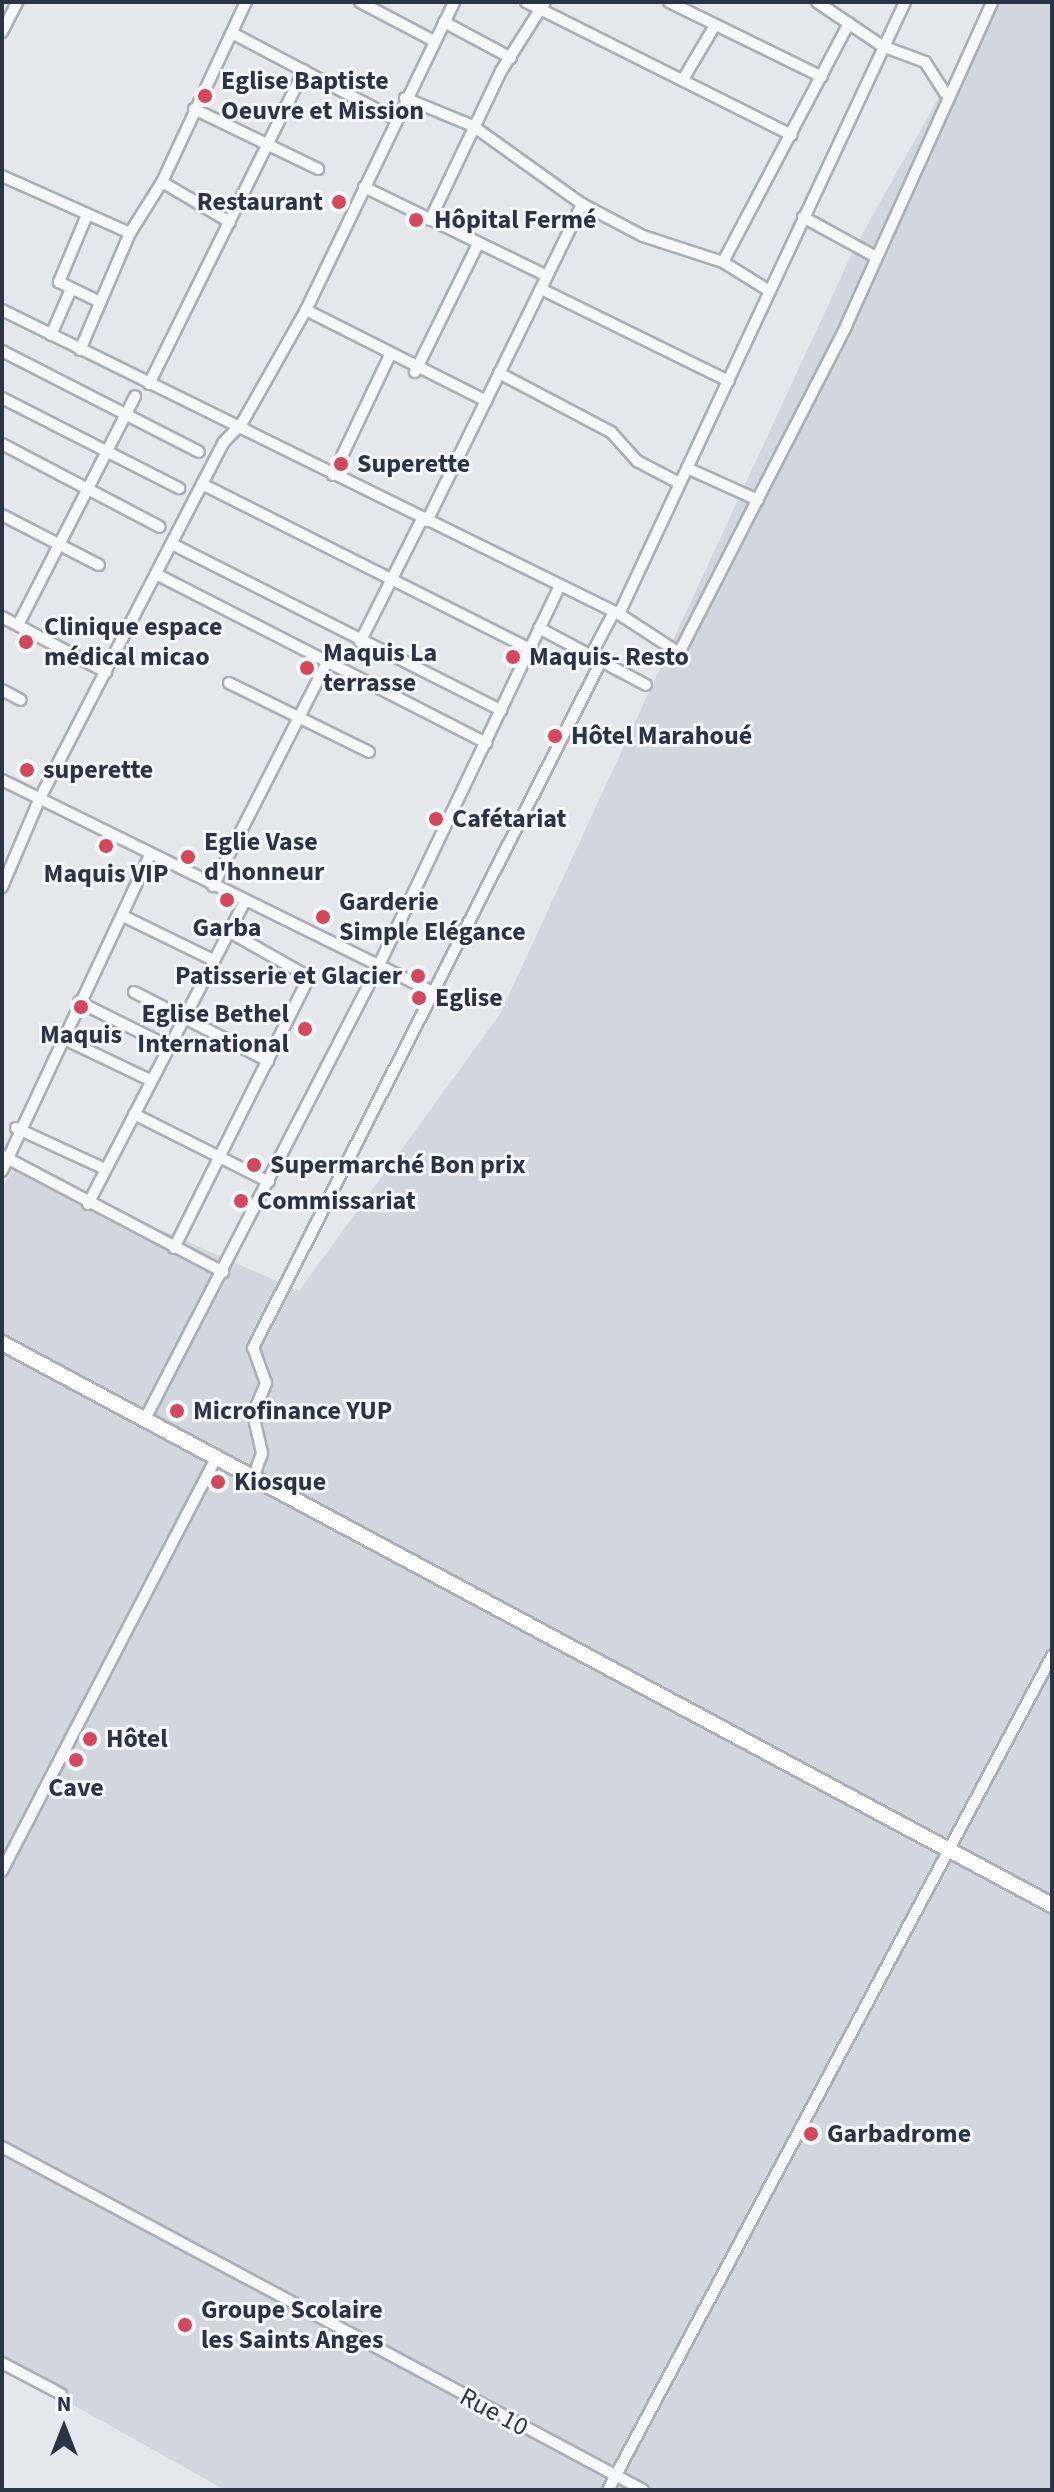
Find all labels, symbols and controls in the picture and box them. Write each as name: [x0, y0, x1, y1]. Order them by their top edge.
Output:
place label: Eglise Baptiste Oeuvre et Mission: [221, 65, 424, 126]
marker: Eglise Baptiste Oeuvre et Mission: [196, 87, 214, 105]
place label: Restaurant: [197, 186, 323, 218]
marker: Restaurant: [330, 193, 348, 211]
place label: Hôpital Fermé: [434, 204, 597, 236]
marker: Hôpital Fermé: [405, 209, 427, 231]
place label: Superette: [357, 448, 470, 480]
marker: Superette: [332, 455, 350, 473]
place label: Clinique espace médical micao: [44, 611, 222, 672]
marker: Clinique espace médical micao: [15, 631, 37, 653]
place label: Maquis La terrasse: [323, 637, 437, 698]
place label: Maquis- Resto: [529, 641, 689, 673]
marker: Maquis- Resto: [504, 648, 522, 666]
marker: Maquis La terrasse: [298, 659, 316, 677]
place label: Hôtel Marahoué: [571, 720, 752, 752]
marker: Hôtel Marahoué: [546, 727, 564, 745]
place label: superette: [43, 754, 153, 786]
marker: superette: [18, 761, 36, 779]
place label: Cafétariat: [452, 803, 566, 835]
marker: Cafétariat: [427, 810, 445, 828]
place label: Eglie Vase d'honneur: [204, 826, 324, 888]
marker: Maquis VIP: [97, 837, 115, 855]
marker: Eglie Vase d'honneur: [179, 848, 197, 866]
place label: Maquis VIP: [44, 858, 168, 890]
place label: Garderie Simple Elégance: [339, 886, 526, 948]
marker: Garba: [218, 891, 236, 909]
marker: Garderie Simple Elégance: [314, 908, 332, 926]
place label: Garba: [193, 912, 261, 944]
place label: Patisserie et Glacier: [175, 960, 402, 992]
marker: Patisserie et Glacier: [409, 967, 427, 985]
place label: Eglise: [435, 982, 503, 1014]
marker: Eglise: [410, 989, 428, 1007]
marker: Maquis: [72, 998, 90, 1016]
place label: Eglise Bethel International: [137, 998, 289, 1060]
place label: Maquis: [40, 1019, 122, 1051]
marker: Eglise Bethel International: [296, 1020, 314, 1038]
place label: Supermarché Bon prix: [270, 1149, 526, 1181]
marker: Supermarché Bon prix: [245, 1156, 263, 1174]
place label: Commissariat: [257, 1185, 416, 1217]
marker: Commissariat: [232, 1192, 250, 1210]
place label: Microfinance YUP: [193, 1395, 392, 1427]
marker: Microfinance YUP: [168, 1402, 186, 1420]
place label: Kiosque: [234, 1466, 326, 1498]
marker: Kiosque: [209, 1473, 227, 1491]
place label: Hôtel: [106, 1723, 168, 1755]
marker: Hôtel: [81, 1730, 99, 1748]
marker: Cave: [67, 1751, 85, 1769]
place label: Cave: [48, 1772, 104, 1804]
place label: Garbadrome: [827, 2118, 971, 2150]
marker: Garbadrome: [802, 2125, 820, 2143]
place label: Groupe Scolaire les Saints Anges: [201, 2294, 383, 2356]
marker: Groupe Scolaire les Saints Anges: [176, 2316, 194, 2334]
street label: Rue 10: [455, 2381, 533, 2443]
north arrow: [24, 2388, 104, 2468]
text: N: [57, 2388, 71, 2420]

